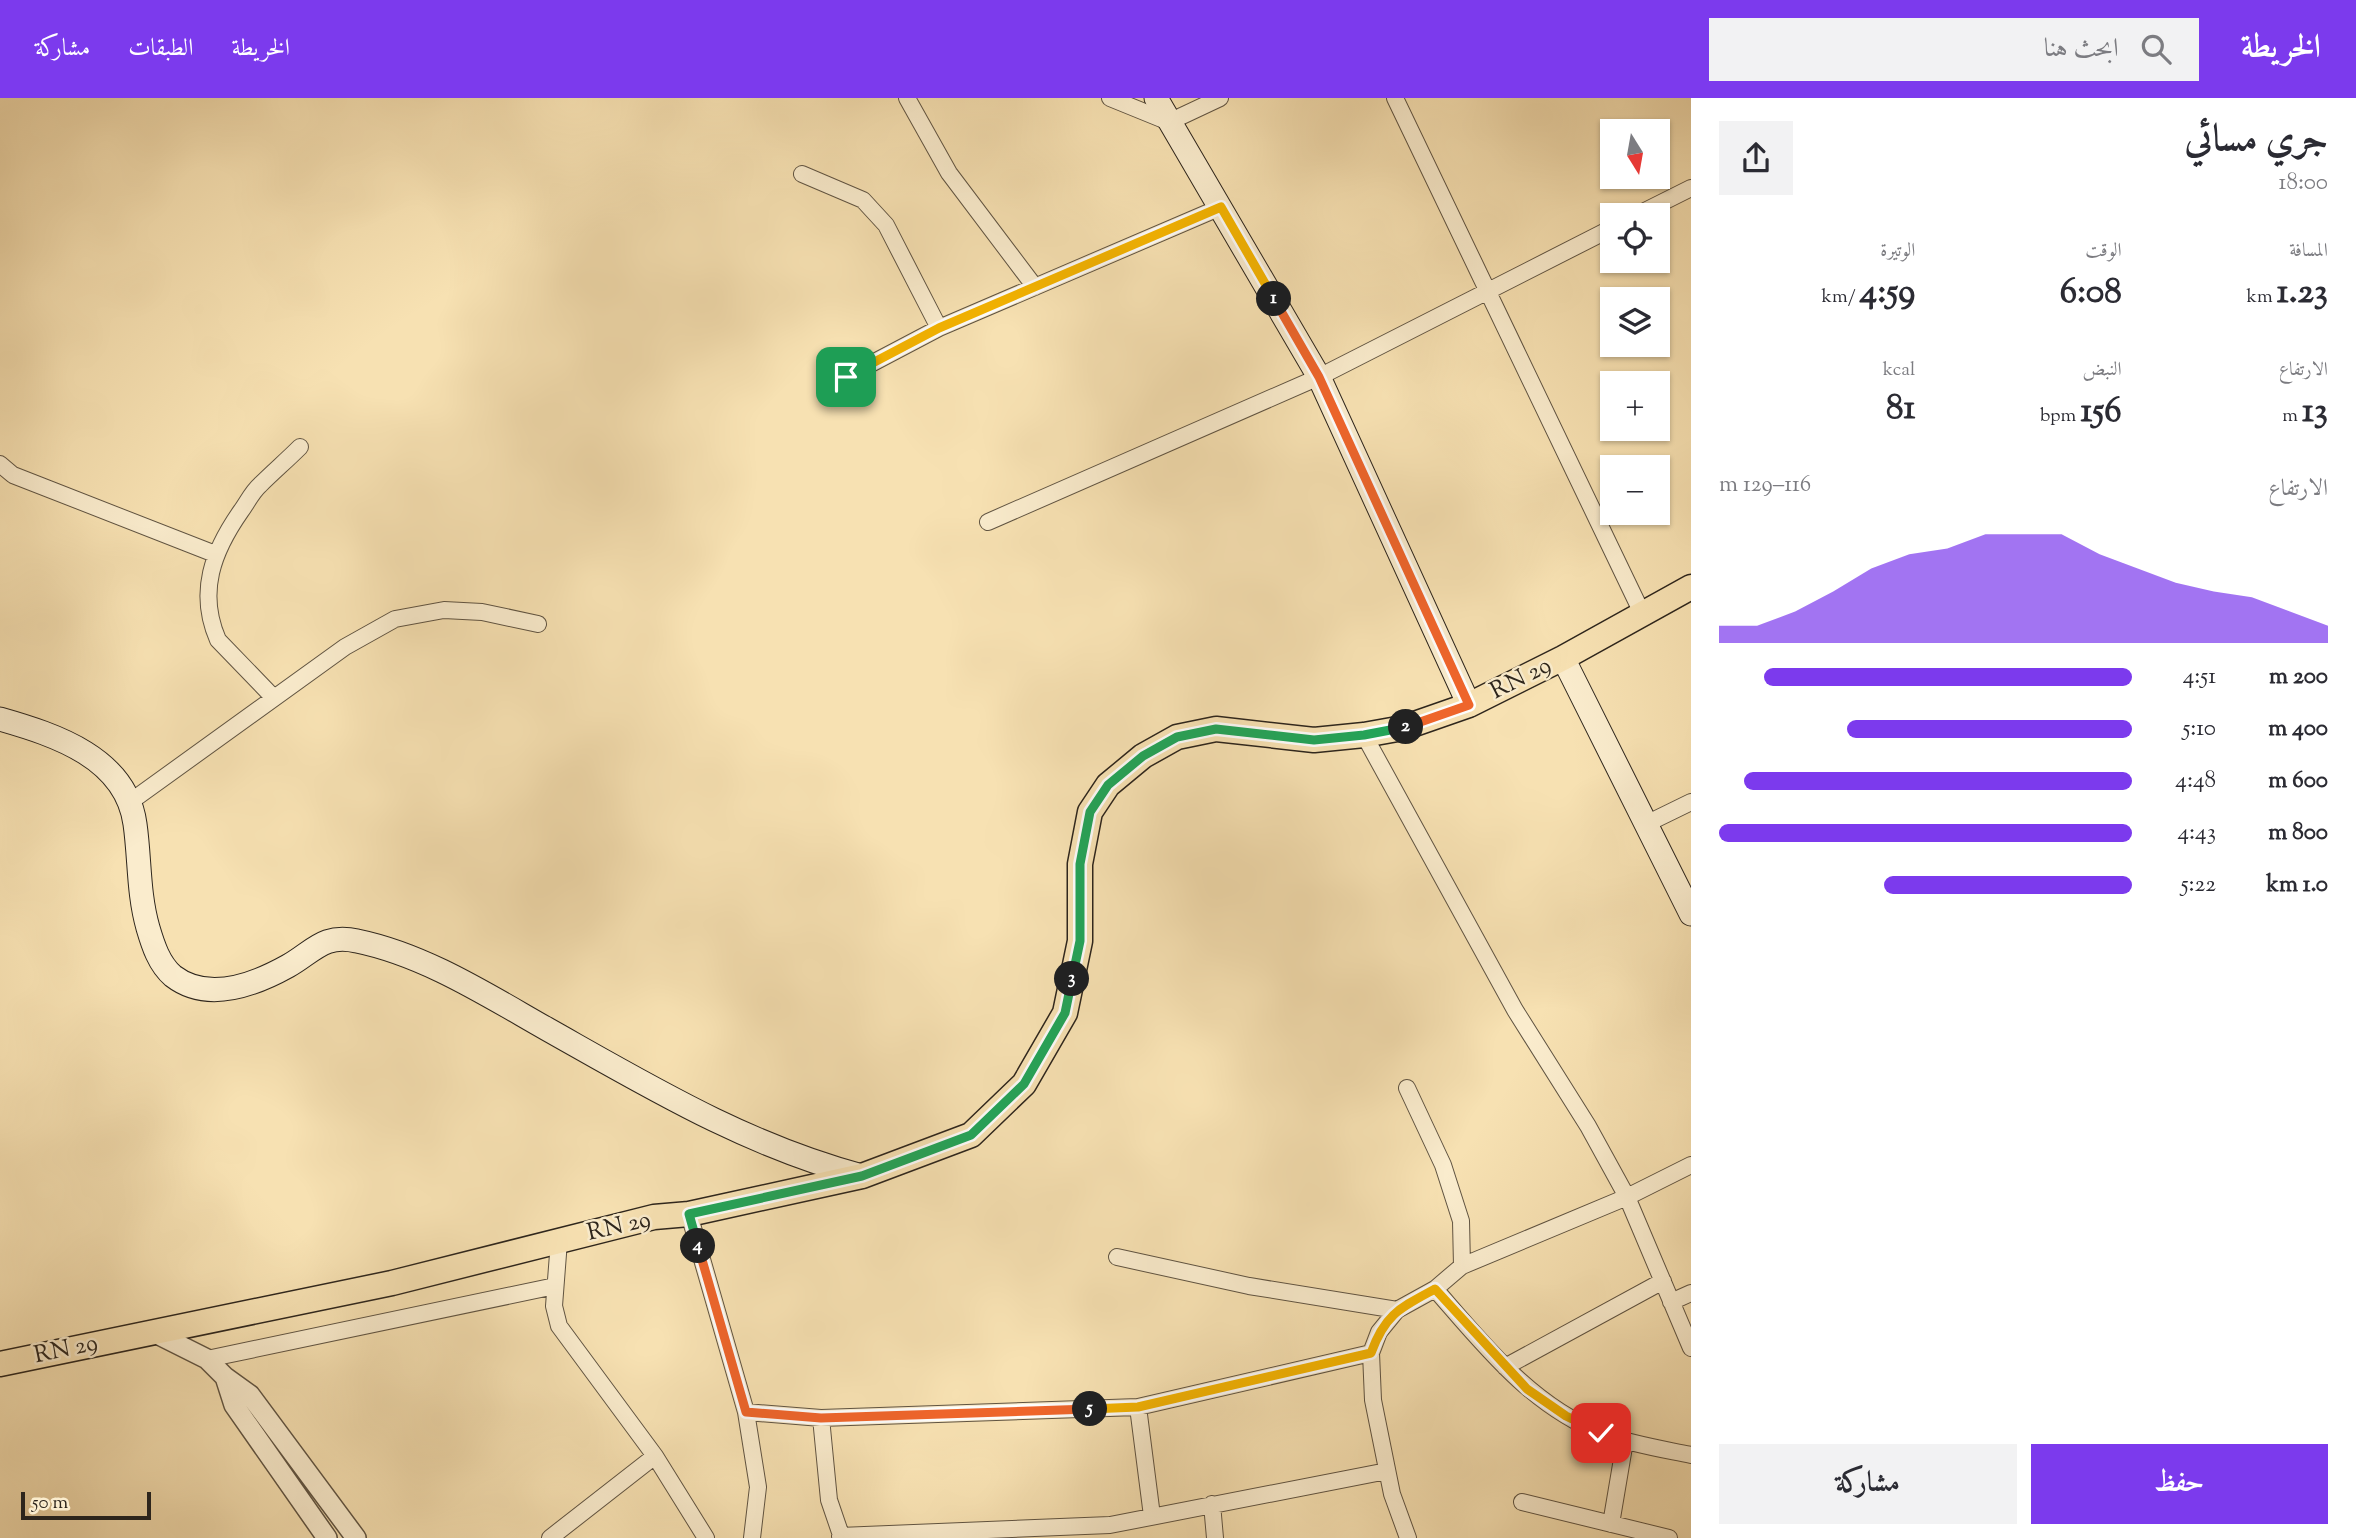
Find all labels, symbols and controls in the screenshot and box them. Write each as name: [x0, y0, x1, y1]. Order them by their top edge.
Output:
search box: [1709, 18, 2199, 81]
text: الخريطة: [2241, 25, 2321, 73]
icon: search: [2137, 30, 2175, 68]
text: ابحث هنا: [2044, 31, 2119, 68]
text: مشاركة: [35, 32, 90, 66]
text: الطبقات: [128, 32, 194, 66]
text: الخريطة: [232, 32, 290, 66]
text: جري مسائي: [2185, 114, 2328, 168]
north arrow: [1600, 119, 1670, 189]
map controls: [1600, 119, 1670, 525]
button: share: [1719, 121, 1793, 195]
text: 18:00: [2279, 167, 2328, 200]
button: locate: [1600, 203, 1670, 273]
text: الوتيرة: [1880, 238, 1915, 265]
text: الوقت: [2085, 238, 2122, 265]
text: المسافة: [2289, 238, 2328, 265]
text: 4:59: [1860, 268, 1915, 319]
text: 6:08: [2060, 268, 2122, 319]
text: 1.23: [2277, 268, 2328, 319]
pin: 1: [1256, 282, 1292, 316]
text: /km: [1822, 284, 1860, 311]
text: km: [2247, 284, 2277, 311]
text: 1: [1270, 285, 1277, 312]
button: layers: [1600, 287, 1670, 357]
pin: [816, 347, 876, 407]
text: kcal: [1883, 357, 1915, 384]
text: النبض: [2083, 357, 2122, 384]
text: الارتفاع: [2279, 357, 2328, 384]
icon: arrive: [827, 358, 865, 396]
button: +: [1600, 371, 1670, 441]
text: 81: [1886, 384, 1915, 435]
text: 156: [2080, 387, 2122, 438]
text: 13: [2302, 387, 2328, 438]
text: bpm: [2040, 403, 2080, 430]
text: m: [2282, 403, 2302, 430]
button: −: [1600, 455, 1670, 525]
text: 116–129 m: [1719, 469, 1811, 502]
text: الارتفاع: [2268, 473, 2328, 506]
street label: RN 29: [1485, 649, 1557, 709]
text: 4:51: [2183, 661, 2216, 694]
text: 200 m: [2269, 661, 2328, 694]
pin: 2: [1388, 710, 1424, 744]
text: 2: [1401, 713, 1410, 740]
text: 5:10: [2182, 713, 2216, 746]
text: 400 m: [2268, 713, 2328, 746]
text: 4:48: [2175, 765, 2216, 798]
text: 600 m: [2268, 765, 2328, 798]
text: 4:43: [2178, 817, 2216, 850]
text: 800 m: [2268, 817, 2328, 850]
text: 5:22: [2181, 869, 2216, 902]
text: 1.0 km: [2266, 869, 2328, 902]
pin: 3: [1054, 962, 1090, 996]
text: 3: [1068, 965, 1075, 992]
street label: RN 29: [584, 1203, 654, 1251]
pin: 4: [680, 1228, 716, 1264]
text: 4: [693, 1232, 702, 1259]
street label: RN 29: [31, 1327, 101, 1373]
pin: 5: [1072, 1392, 1108, 1426]
text: 5: [1086, 1395, 1093, 1422]
pin: [1571, 1403, 1631, 1463]
icon: check: [1582, 1414, 1620, 1452]
button: مشاركة: [1719, 1444, 2017, 1524]
button: حفظ: [2031, 1444, 2328, 1524]
scale bar: [21, 1489, 150, 1521]
text: 50 m: [32, 1490, 68, 1517]

